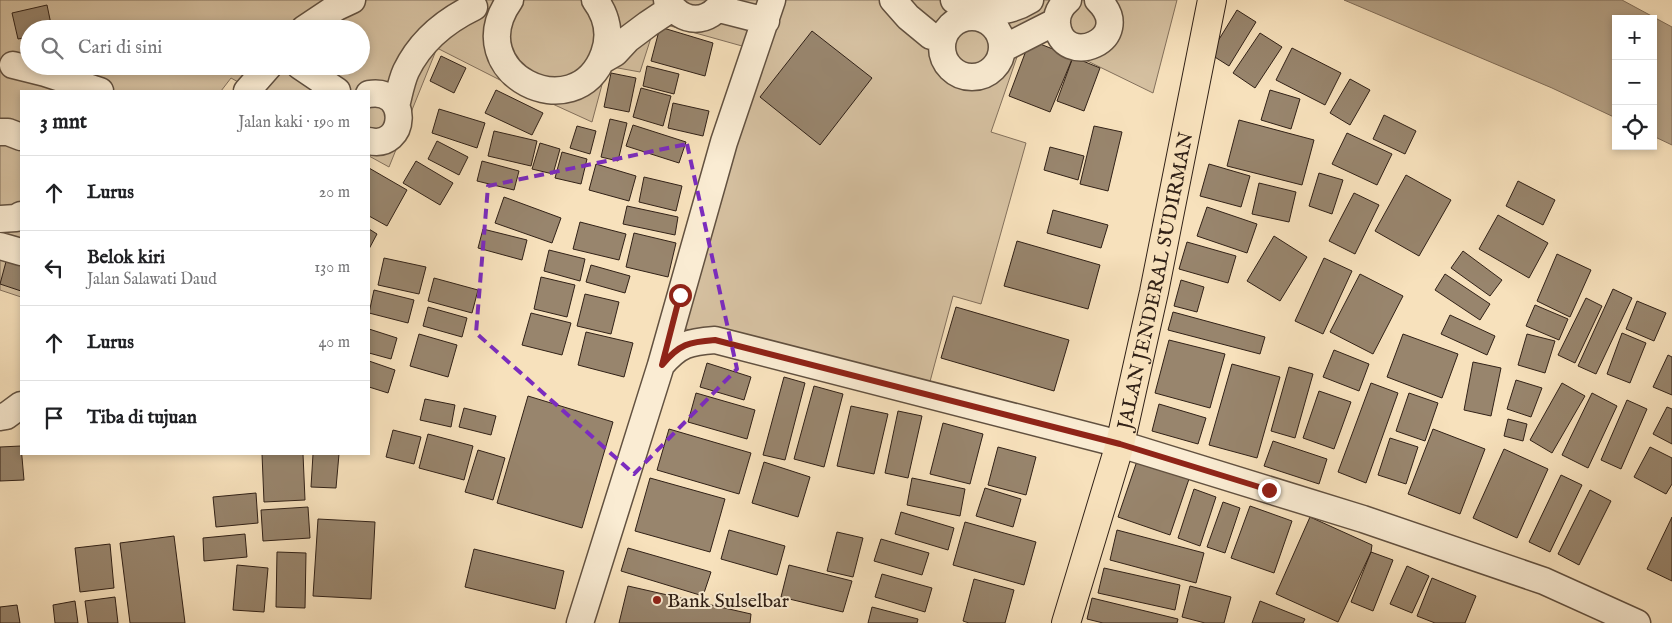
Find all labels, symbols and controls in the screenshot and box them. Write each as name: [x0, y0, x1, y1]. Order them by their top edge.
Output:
map controls: [1612, 15, 1657, 150]
button: +: [1612, 15, 1657, 60]
search box: [20, 20, 370, 75]
icon: search: [38, 34, 66, 62]
text: Cari di sini: [78, 36, 162, 60]
button: −: [1612, 60, 1657, 105]
button: locate: [1612, 105, 1657, 150]
text: 3 mnt: [40, 109, 87, 136]
text: Jalan kaki · 190 m: [238, 113, 350, 133]
street label: JALAN JENDERAL SUDIRMAN: [1112, 130, 1199, 434]
icon: ahead: [40, 179, 68, 207]
text: Lurus: [87, 181, 134, 205]
text: 20 m: [319, 183, 350, 203]
text: Belok kiri: [87, 246, 165, 270]
icon: left: [40, 254, 68, 282]
text: 130 m: [314, 258, 350, 278]
text: Jalan Salawati Daud: [87, 270, 217, 290]
route start: [669, 284, 692, 307]
icon: ahead: [40, 329, 68, 357]
text: Lurus: [87, 331, 134, 355]
text: 40 m: [318, 333, 350, 353]
icon: arrive: [40, 404, 68, 432]
text: Tiba di tujuan: [87, 406, 197, 430]
route end: [1258, 479, 1281, 502]
place label: Bank Sulselbar: [667, 589, 790, 614]
marker: Bank Sulselbar: [651, 594, 663, 606]

